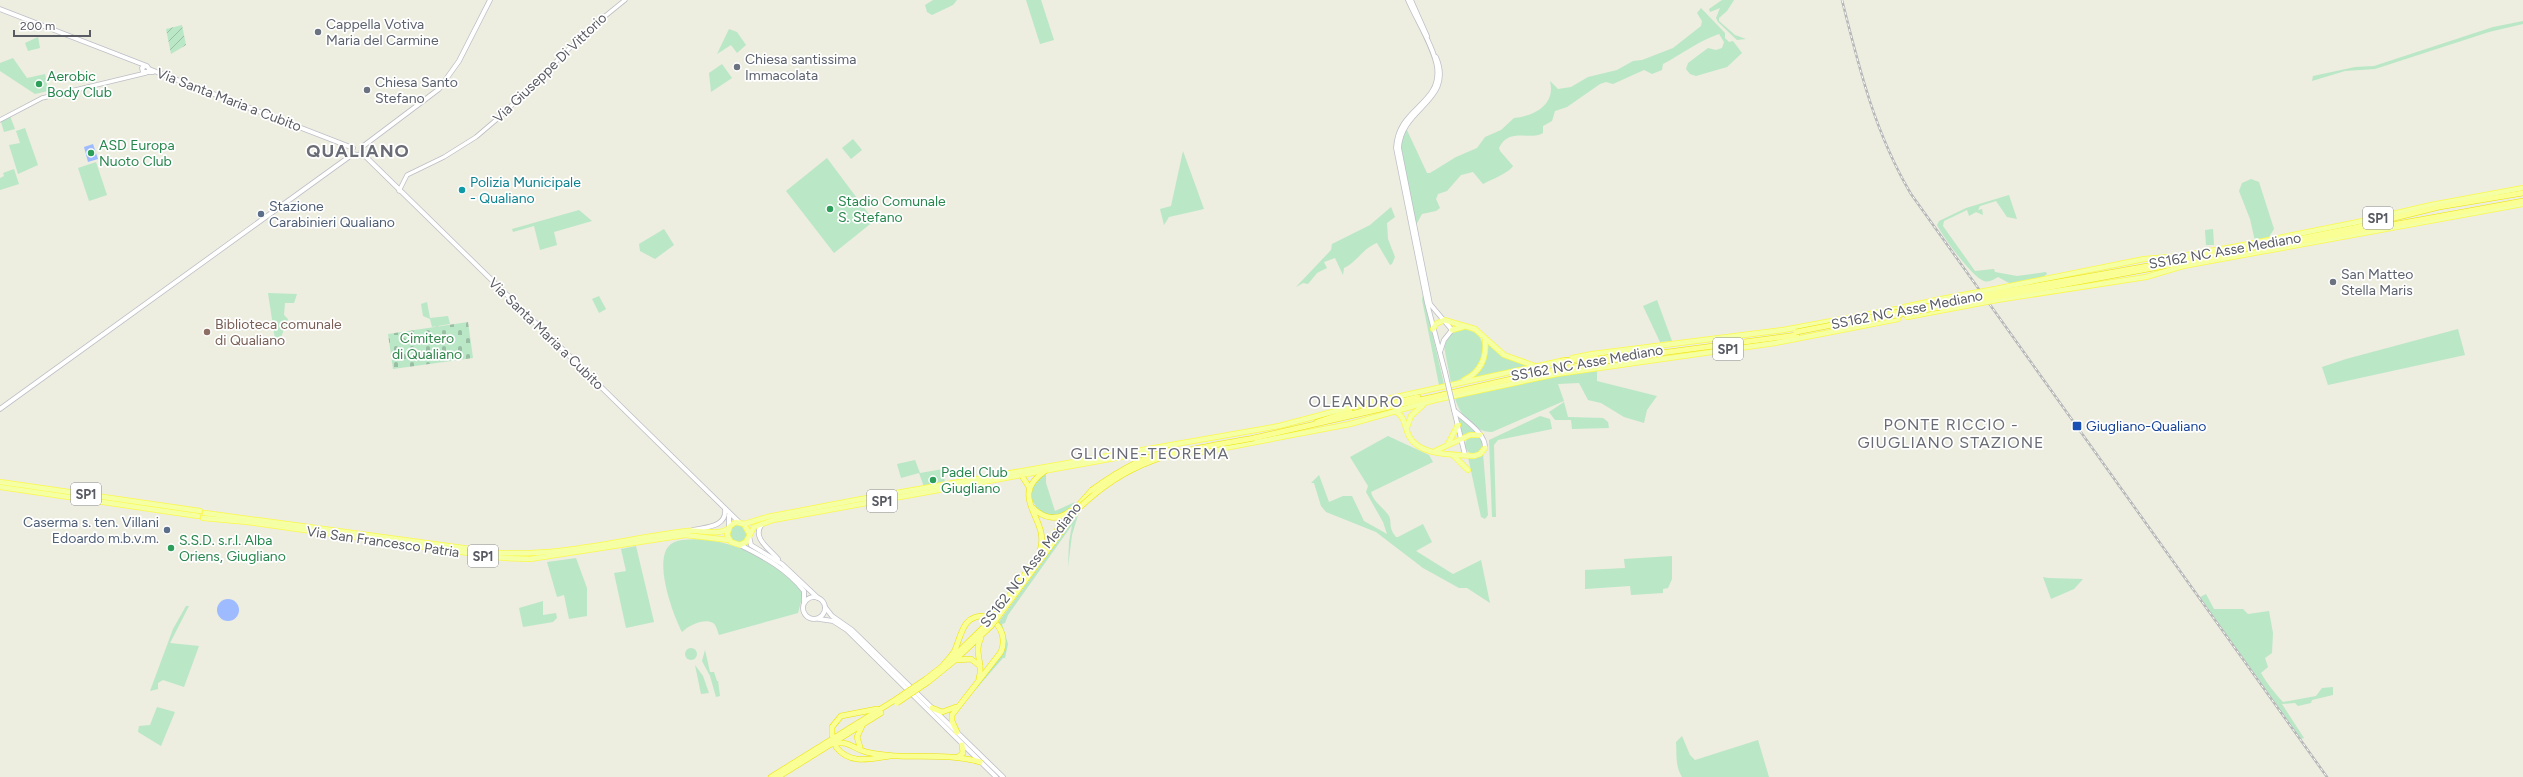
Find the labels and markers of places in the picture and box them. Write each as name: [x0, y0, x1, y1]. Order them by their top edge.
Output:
place label: Cappella Votiva Maria del Carmine: [326, 16, 439, 49]
marker: Cappella Votiva Maria del Carmine: [313, 27, 323, 37]
place label: Chiesa santissima Immacolata: [745, 51, 856, 84]
marker: Chiesa santissima Immacolata: [732, 62, 742, 72]
place label: Aerobic Body Club: [47, 68, 112, 101]
place label: Chiesa Santo Stefano: [375, 74, 458, 107]
marker: Aerobic Body Club: [34, 79, 44, 89]
marker: Chiesa Santo Stefano: [362, 85, 372, 95]
place label: ASD Europa Nuoto Club: [99, 137, 175, 170]
marker: ASD Europa Nuoto Club: [86, 148, 96, 158]
place label: Polizia Municipale - Qualiano: [470, 174, 581, 207]
marker: Polizia Municipale - Qualiano: [457, 185, 467, 195]
place label: Stadio Comunale S. Stefano: [838, 193, 946, 226]
place label: Stazione Carabinieri Qualiano: [269, 198, 395, 231]
marker: Stadio Comunale S. Stefano: [825, 204, 835, 214]
marker: Stazione Carabinieri Qualiano: [256, 209, 266, 219]
place label: San Matteo Stella Maris: [2341, 266, 2413, 299]
marker: San Matteo Stella Maris: [2328, 277, 2338, 287]
place label: Biblioteca comunale di Qualiano: [215, 316, 342, 349]
marker: Biblioteca comunale di Qualiano: [202, 327, 212, 337]
place label: Giugliano-Qualiano: [2086, 418, 2206, 435]
marker: Giugliano-Qualiano: [2071, 420, 2083, 432]
place label: Padel Club Giugliano: [941, 464, 1008, 497]
marker: Padel Club Giugliano: [928, 475, 938, 485]
place label: Caserma s. ten. Villani Edoardo m.b.v.m.: [23, 514, 159, 547]
marker: Caserma s. ten. Villani Edoardo m.b.v.m.: [162, 525, 172, 535]
place label: S.S.D. s.r.l. Alba Oriens, Giugliano: [179, 532, 286, 565]
marker: S.S.D. s.r.l. Alba Oriens, Giugliano: [166, 543, 176, 553]

